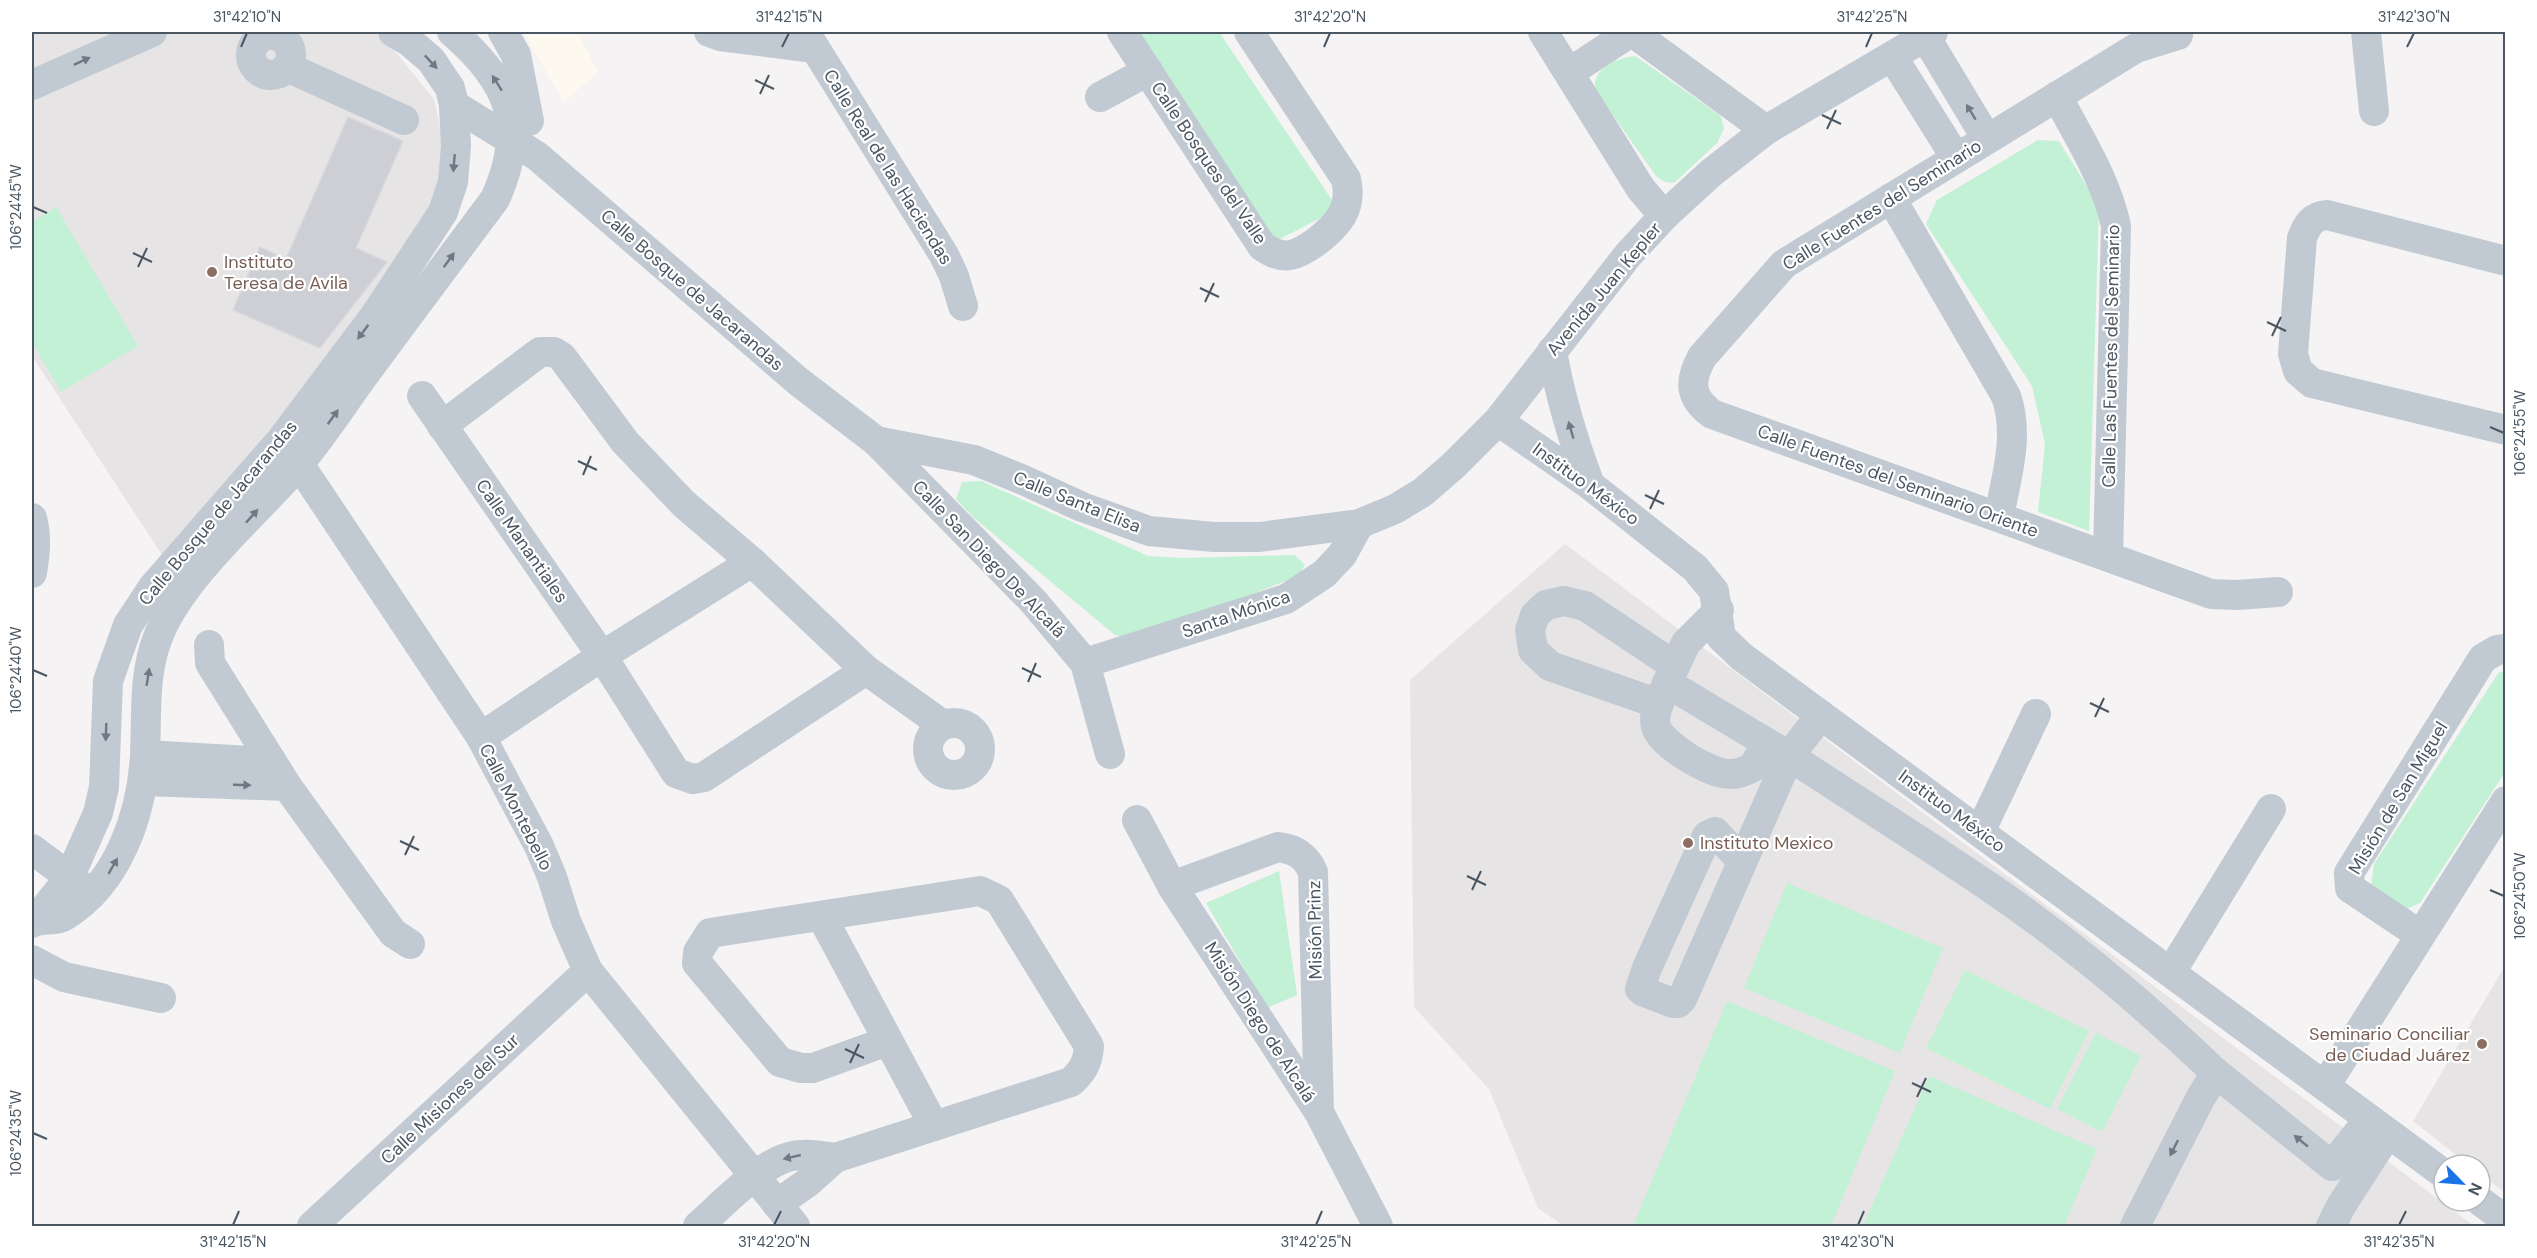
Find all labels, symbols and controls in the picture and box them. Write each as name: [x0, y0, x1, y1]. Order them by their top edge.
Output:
text: 31°42'10"N: [213, 7, 281, 27]
text: 31°42'15"N: [756, 7, 822, 27]
text: 31°42'20"N: [1294, 7, 1366, 27]
text: 31°42'25"N: [1837, 7, 1907, 27]
text: 31°42'30"N: [2378, 7, 2450, 27]
one-way arrow: [424, 54, 437, 69]
one-way arrow: [74, 57, 91, 66]
street label: Calle Real de las Haciendas: [818, 65, 958, 269]
one-way arrow: [492, 74, 503, 91]
street label: Calle Bosques del Valle: [1146, 77, 1272, 249]
one-way arrow: [1966, 104, 1977, 120]
street label: Calle Fuentes del Seminario: [1778, 134, 1986, 276]
one-way arrow: [449, 154, 459, 173]
text: 106°24'45"W: [6, 164, 26, 250]
street label: Calle Bosque de Jacarandas: [595, 204, 789, 376]
street label: Avenida Juan Kepler: [1541, 217, 1667, 361]
street label: Calle Las Fuentes del Seminario: [2097, 224, 2125, 488]
place label: Instituto Teresa de Avila: [224, 250, 348, 295]
one-way arrow: [443, 253, 455, 269]
marker: Instituto Teresa de Avila: [205, 265, 219, 279]
one-way arrow: [357, 324, 369, 340]
text: 106°24'55"W: [2510, 390, 2530, 476]
one-way arrow: [327, 410, 339, 425]
street label: Calle Bosque de Jacarandas: [133, 415, 303, 611]
street label: Calle Fuentes del Seminario Oriente: [1754, 419, 2042, 543]
one-way arrow: [1566, 420, 1575, 438]
street label: Instituo México: [1528, 437, 1644, 531]
street label: Calle Santa Elisa: [1010, 466, 1144, 538]
street label: Calle Manantiales: [470, 474, 574, 608]
street label: Calle San Diego De Alcalá: [907, 475, 1071, 643]
one-way arrow: [245, 509, 258, 524]
street label: Santa Mónica: [1179, 584, 1293, 644]
text: 106°24'40"W: [6, 626, 26, 713]
one-way arrow: [144, 667, 153, 686]
street label: Misión de San Miguel: [2343, 717, 2453, 879]
one-way arrow: [101, 723, 111, 742]
street label: Calle Montebello: [474, 740, 558, 874]
street label: Instituo México: [1894, 764, 2010, 858]
one-way arrow: [233, 780, 252, 789]
place label: Instituto Mexico: [1700, 831, 1833, 855]
marker: Instituto Mexico: [1681, 836, 1695, 850]
text: 106°24'50"W: [2510, 852, 2530, 940]
one-way arrow: [108, 857, 118, 874]
street label: Misión Prinz: [1302, 880, 1328, 980]
street label: Misión Diego de Alcalá: [1199, 937, 1321, 1107]
place label: Seminario Conciliar de Ciudad Juárez: [2309, 1022, 2470, 1067]
street label: Calle Misiones del Sur: [376, 1028, 525, 1170]
marker: Seminario Conciliar de Ciudad Juárez: [2475, 1037, 2489, 1051]
text: 106°24'35"W: [6, 1090, 26, 1176]
one-way arrow: [2293, 1135, 2309, 1148]
one-way arrow: [2169, 1140, 2179, 1157]
one-way arrow: [783, 1153, 801, 1163]
north arrow: [2432, 1153, 2492, 1213]
text: N: [2463, 1179, 2487, 1199]
text: 31°42'15"N: [200, 1232, 266, 1252]
text: 31°42'20"N: [738, 1232, 810, 1252]
text: 31°42'25"N: [1281, 1232, 1351, 1252]
text: 31°42'30"N: [1822, 1232, 1894, 1252]
text: 31°42'35"N: [2363, 1232, 2435, 1252]

